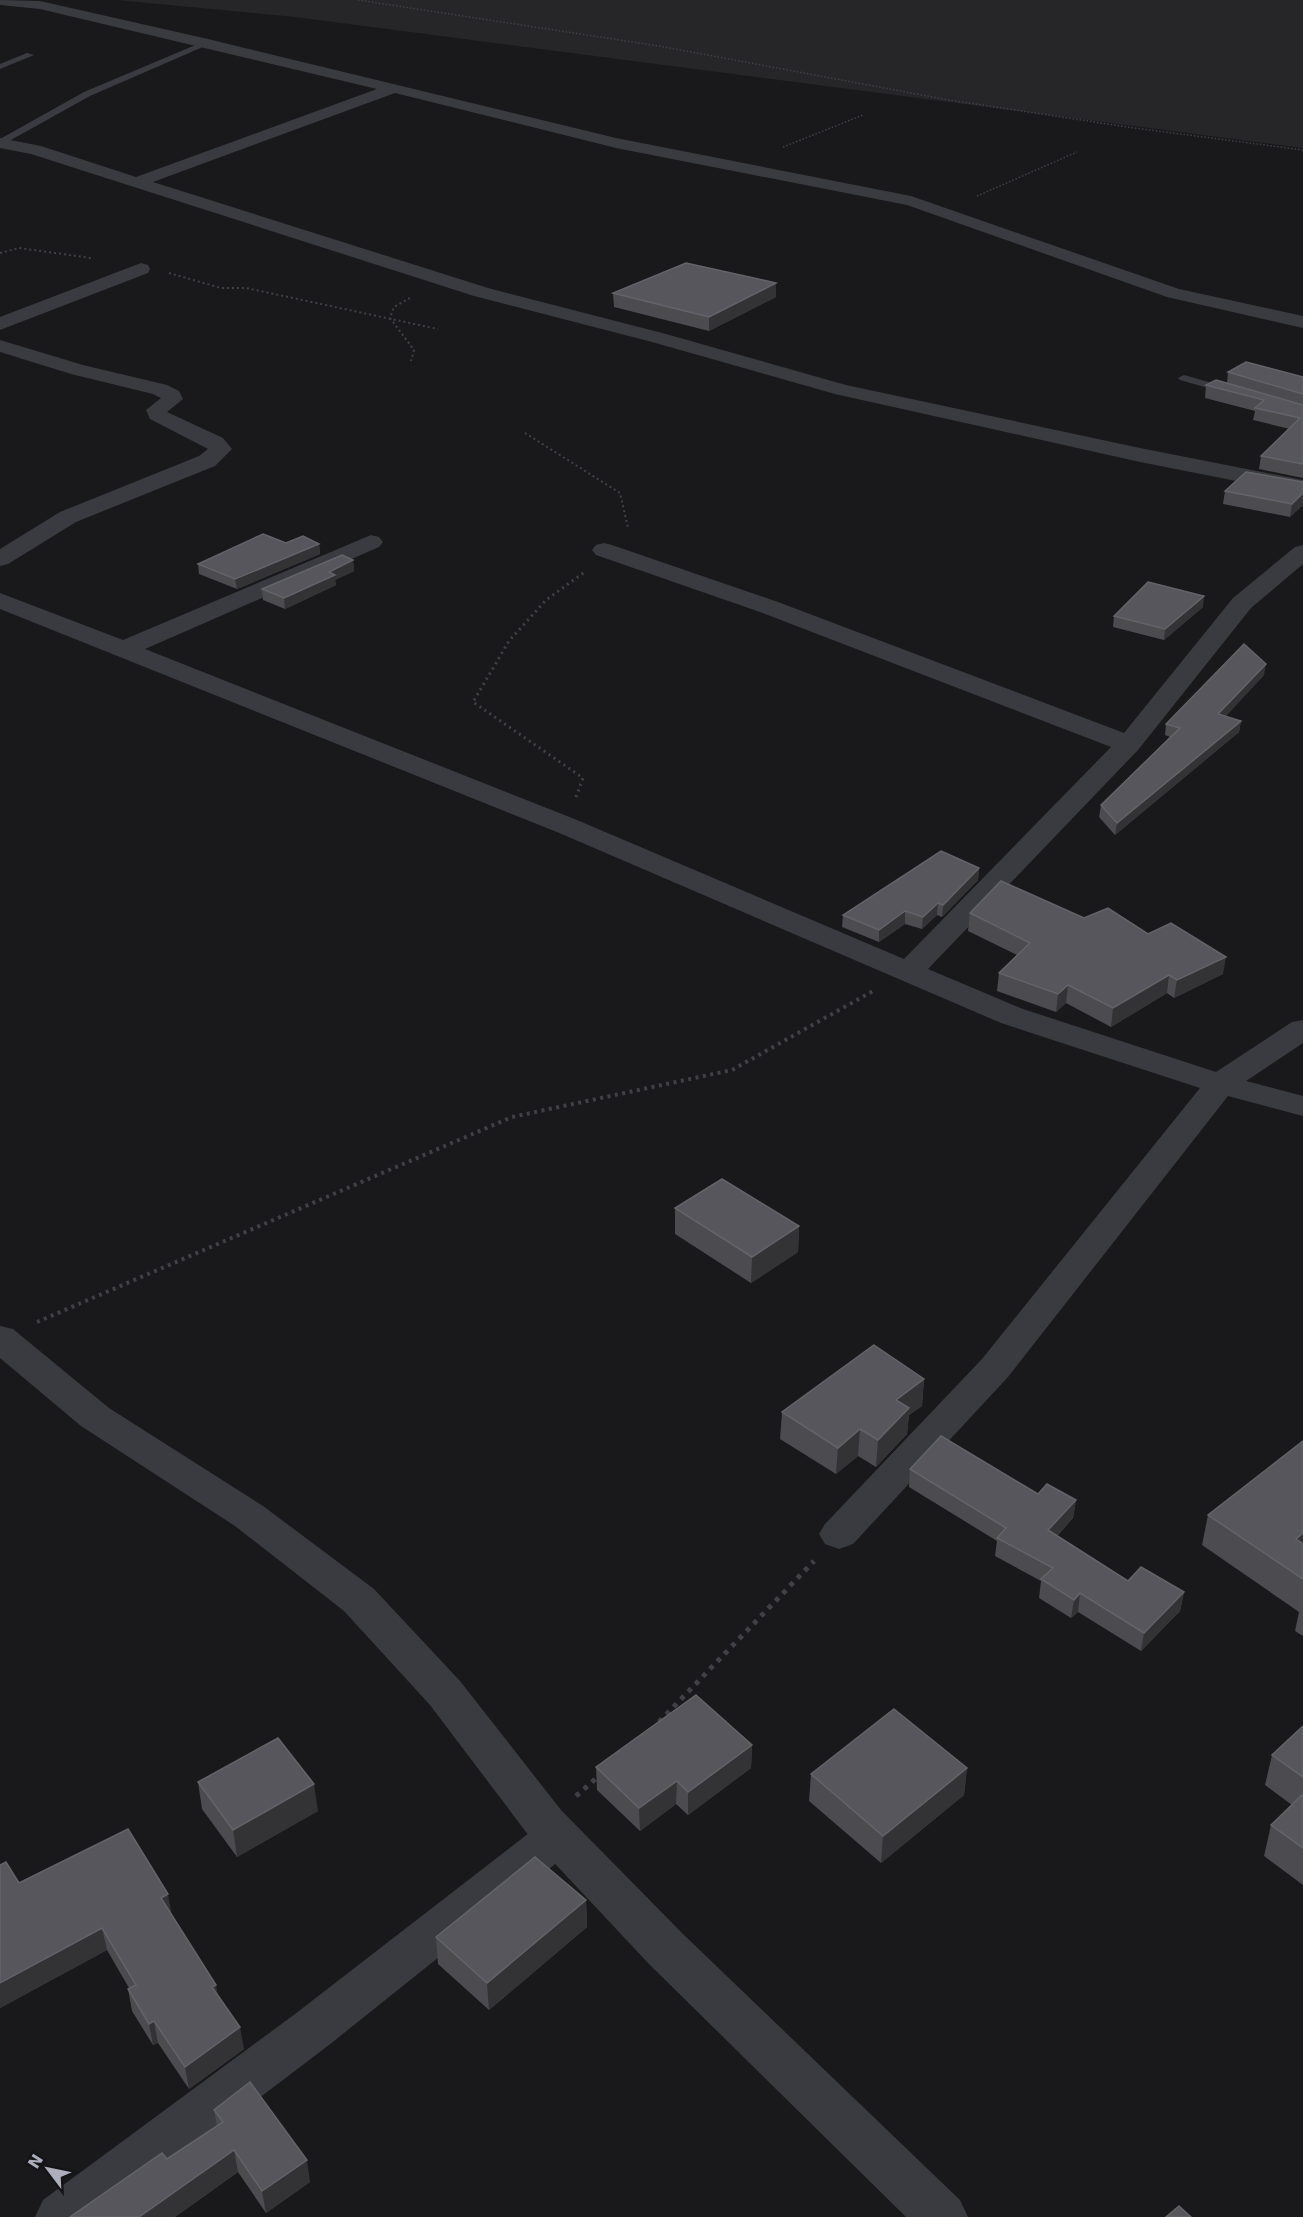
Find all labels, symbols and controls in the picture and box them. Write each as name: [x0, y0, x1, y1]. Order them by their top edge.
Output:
north arrow: [18, 2139, 78, 2199]
text: N: [24, 2151, 47, 2172]

